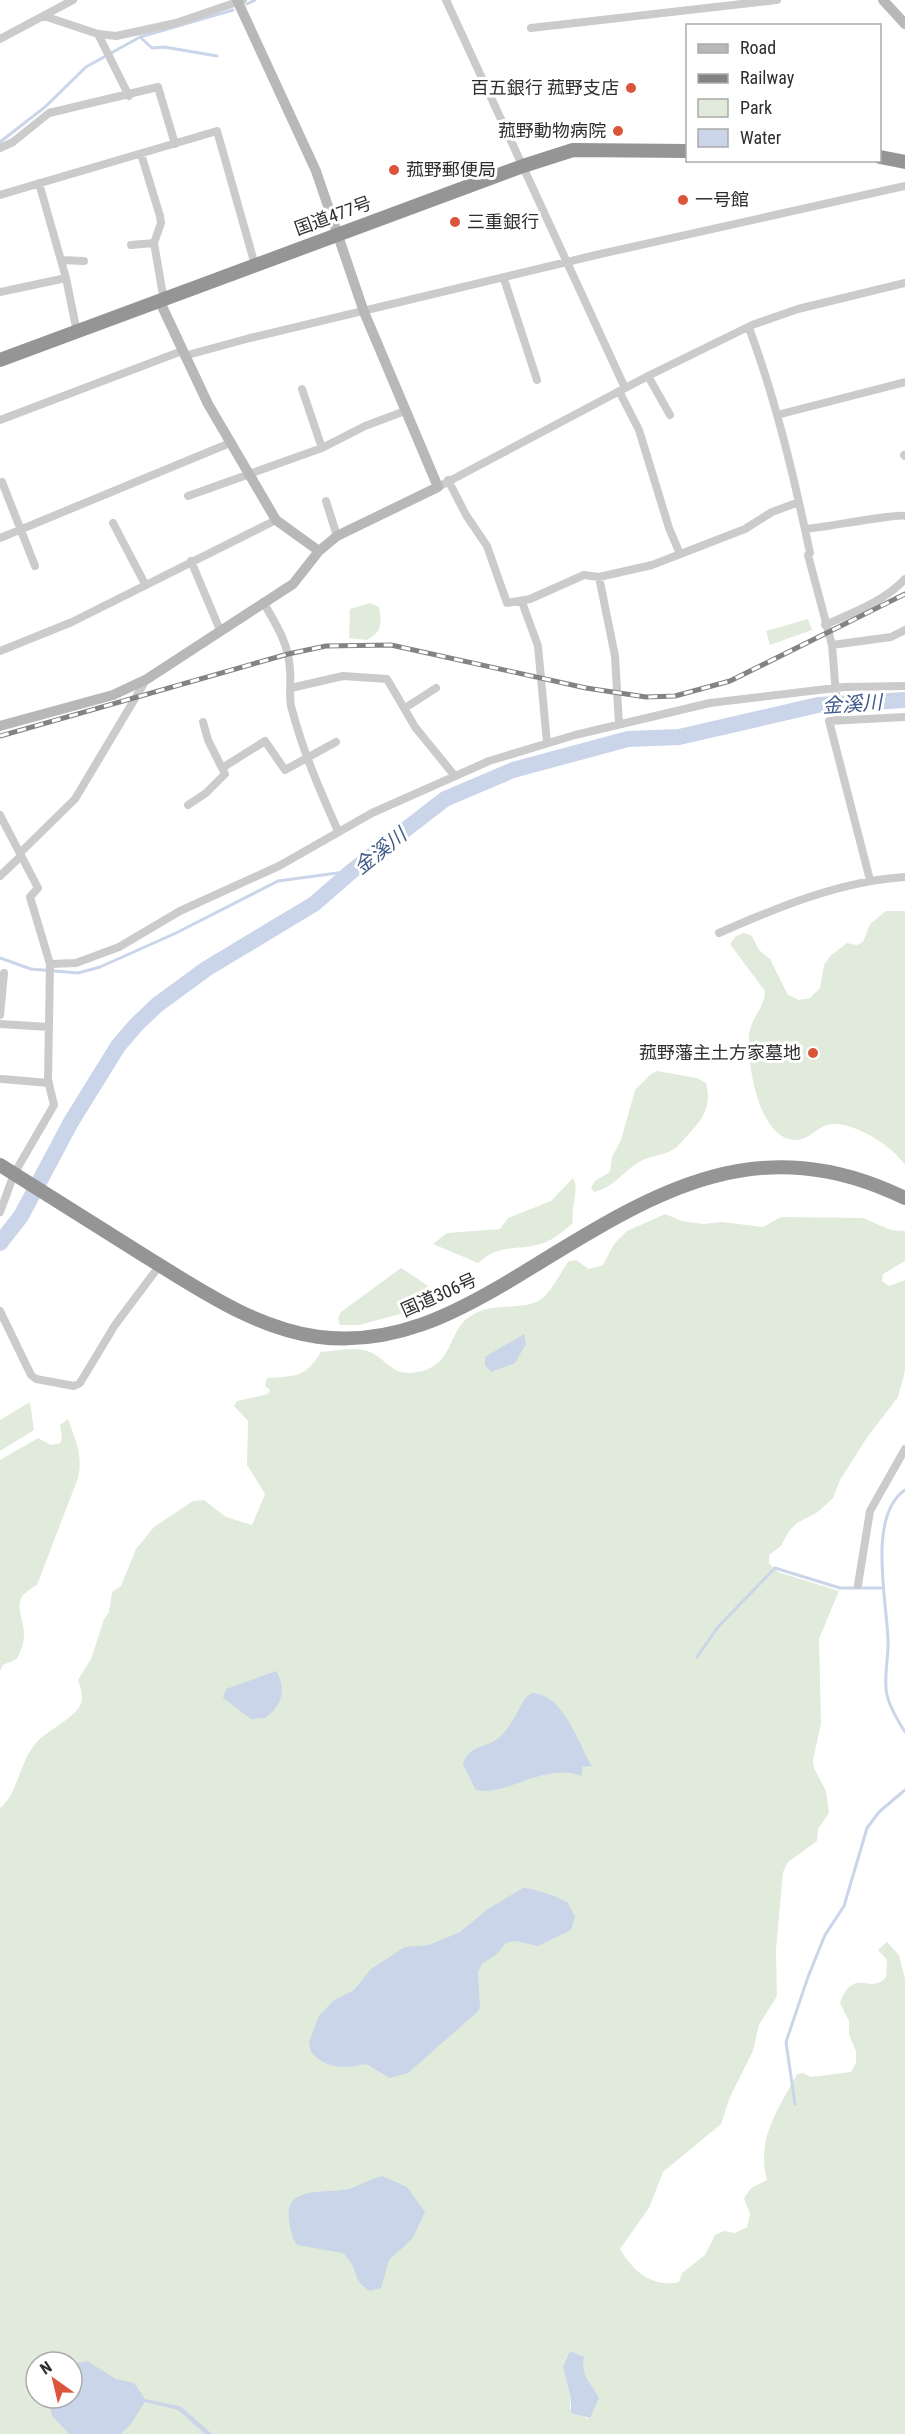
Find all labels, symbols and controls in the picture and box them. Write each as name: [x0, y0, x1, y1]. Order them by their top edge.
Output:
legend: [686, 24, 881, 162]
text: Road: [740, 37, 776, 58]
text: Railway: [740, 67, 795, 88]
place label: 百五銀行 菰野支店: [471, 77, 619, 98]
marker: 百五銀行 菰野支店: [624, 81, 638, 95]
text: Park: [740, 97, 772, 118]
place label: 菰野動物病院: [498, 120, 606, 141]
marker: 菰野動物病院: [611, 124, 625, 138]
text: Water: [740, 127, 782, 148]
place label: 菰野郵便局: [406, 159, 496, 180]
marker: 菰野郵便局: [387, 163, 401, 177]
place label: 一号館: [695, 189, 749, 210]
street label: 国道477号: [291, 192, 374, 239]
marker: 一号館: [676, 193, 690, 207]
place label: 三重銀行: [467, 211, 539, 232]
marker: 三重銀行: [448, 215, 462, 229]
water label: 金溪川: [821, 690, 885, 718]
water label: 金溪川: [349, 822, 412, 879]
place label: 菰野藩主土方家墓地: [639, 1042, 801, 1063]
marker: 菰野藩主土方家墓地: [806, 1046, 820, 1060]
street label: 国道306号: [398, 1269, 480, 1321]
north arrow: [24, 2350, 84, 2410]
text: N: [37, 2357, 55, 2379]

